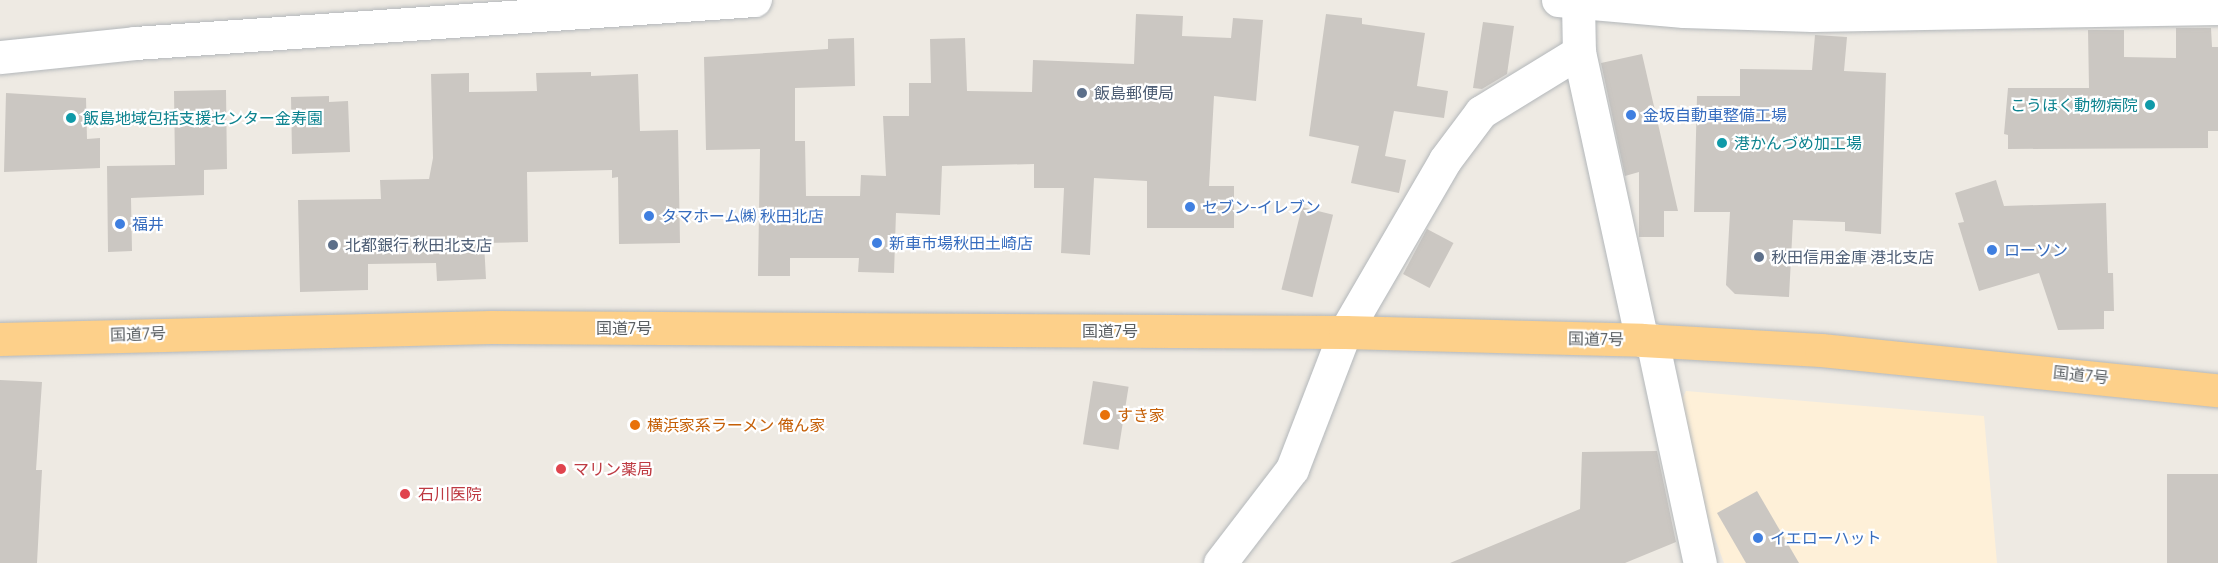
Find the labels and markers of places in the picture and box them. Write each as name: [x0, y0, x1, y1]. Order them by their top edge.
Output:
place label: 飯島郵便局: [1094, 83, 1174, 103]
marker: 飯島郵便局: [1075, 86, 1089, 100]
place label: こうほく動物病院: [2010, 95, 2138, 115]
marker: こうほく動物病院: [2143, 98, 2157, 112]
place label: 金坂自動車整備工場: [1643, 105, 1787, 125]
place label: 飯島地域包括支援センター金寿園: [83, 108, 323, 128]
marker: 金坂自動車整備工場: [1624, 108, 1638, 122]
marker: 飯島地域包括支援センター金寿園: [64, 111, 78, 125]
place label: 港かんづめ加工場: [1734, 133, 1862, 153]
marker: 港かんづめ加工場: [1715, 136, 1729, 150]
place label: セブン-イレブン: [1202, 197, 1321, 217]
marker: セブン-イレブン: [1183, 200, 1197, 214]
place label: タマホーム㈱ 秋田北店: [661, 206, 824, 226]
marker: タマホーム㈱ 秋田北店: [642, 209, 656, 223]
place label: 福井: [132, 214, 164, 234]
marker: 福井: [113, 217, 127, 231]
place label: 新車市場秋田土崎店: [889, 233, 1033, 253]
place label: 北都銀行 秋田北支店: [345, 235, 492, 255]
marker: 新車市場秋田土崎店: [870, 236, 884, 250]
marker: 北都銀行 秋田北支店: [326, 238, 340, 252]
place label: ローソン: [2004, 240, 2068, 260]
marker: ローソン: [1985, 243, 1999, 257]
place label: 秋田信用金庫 港北支店: [1771, 247, 1934, 267]
marker: 秋田信用金庫 港北支店: [1752, 250, 1766, 264]
place label: すき家: [1117, 405, 1165, 425]
marker: すき家: [1098, 408, 1112, 422]
place label: 横浜家系ラーメン 俺ん家: [647, 415, 826, 435]
marker: 横浜家系ラーメン 俺ん家: [628, 418, 642, 432]
place label: マリン薬局: [573, 459, 653, 479]
marker: マリン薬局: [554, 462, 568, 476]
place label: 石川医院: [418, 484, 482, 504]
marker: 石川医院: [396, 485, 414, 503]
place label: イエローハット: [1770, 528, 1882, 548]
marker: イエローハット: [1751, 531, 1765, 545]

